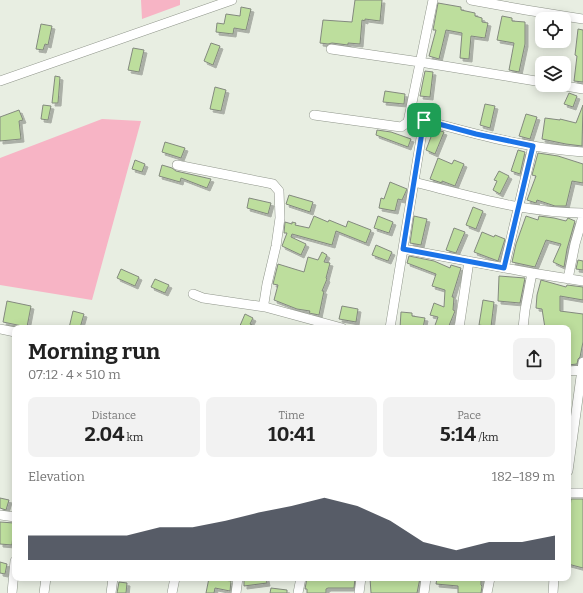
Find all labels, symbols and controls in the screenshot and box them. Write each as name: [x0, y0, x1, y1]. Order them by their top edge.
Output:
map controls: [535, 12, 571, 92]
button: locate: [535, 12, 571, 48]
button: layers: [535, 56, 571, 92]
pin: [407, 103, 441, 137]
icon: arrive: [413, 109, 435, 131]
text: Morning run: [28, 338, 160, 365]
button: share: [513, 338, 555, 380]
text: 07:12 · 4 × 510 m: [28, 367, 121, 382]
text: Distance: [92, 409, 136, 422]
text: Time: [279, 409, 304, 422]
text: Pace: [457, 409, 481, 422]
text: 2.04: [84, 422, 124, 446]
text: 10:41: [268, 422, 315, 446]
text: 5:14: [440, 422, 476, 446]
text: km: [124, 431, 143, 444]
text: /km: [476, 431, 499, 444]
text: Elevation: [28, 469, 85, 484]
text: 182–189 m: [492, 469, 555, 484]

